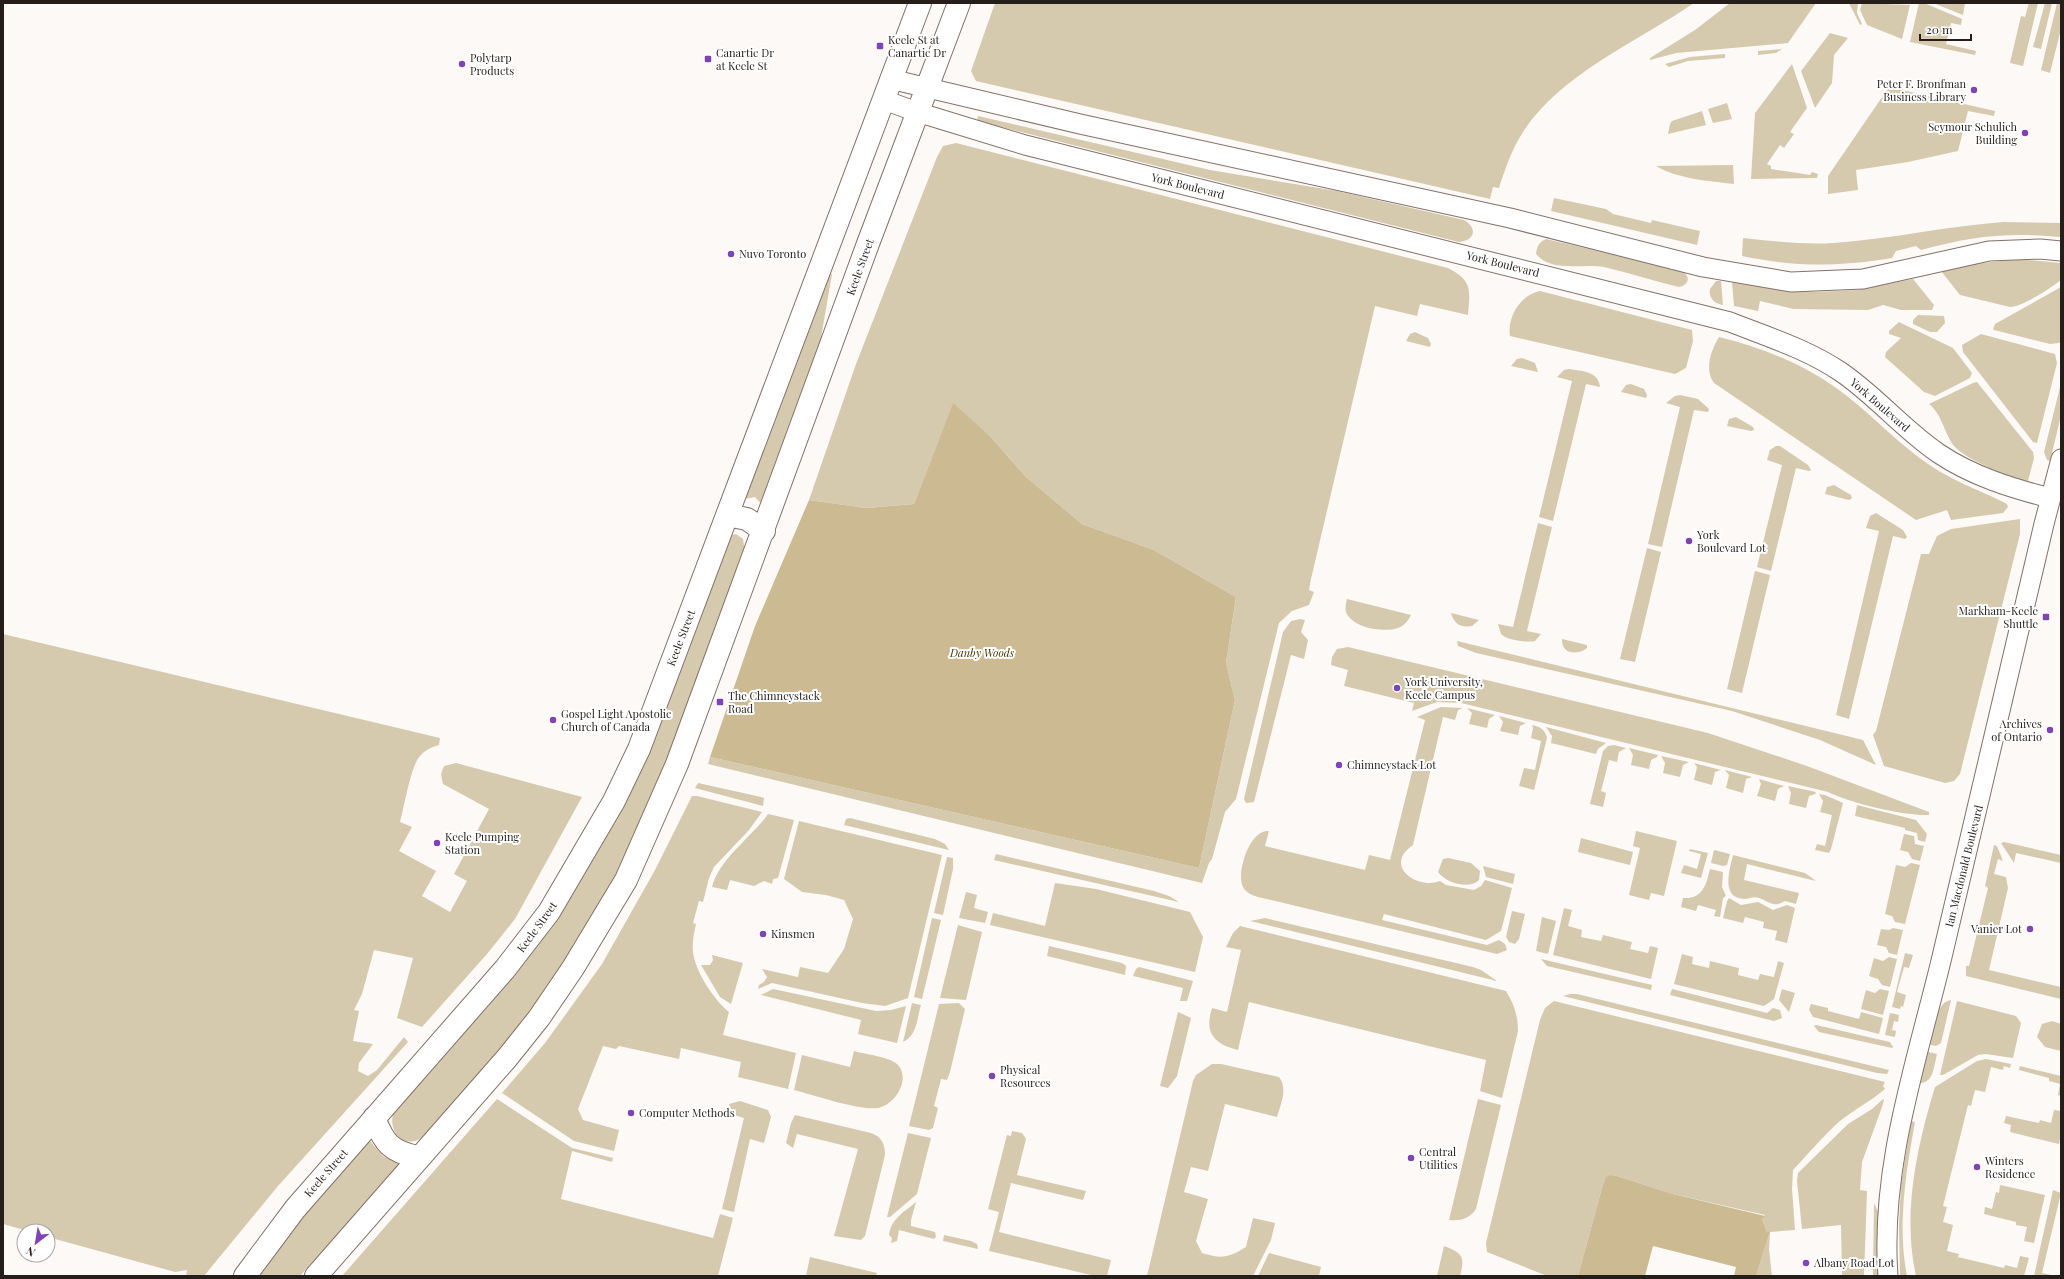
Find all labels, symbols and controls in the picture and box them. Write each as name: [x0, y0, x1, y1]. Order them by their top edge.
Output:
scale bar: [1920, 16, 1971, 42]
text: 20 m: [1926, 21, 1953, 37]
place label: Keele St at Canartic Dr: [888, 32, 946, 60]
marker: Keele St at Canartic Dr: [875, 41, 885, 51]
place label: Canartic Dr at Keele St: [716, 45, 774, 73]
place label: Polytarp Products: [470, 50, 514, 78]
marker: Canartic Dr at Keele St: [703, 54, 713, 64]
marker: Polytarp Products: [457, 59, 467, 69]
place label: Peter F. Bronfman Business Library: [1877, 76, 1966, 104]
marker: Peter F. Bronfman Business Library: [1969, 85, 1979, 95]
place label: Seymour Schulich Building: [1928, 119, 2018, 147]
marker: Seymour Schulich Building: [2020, 128, 2030, 138]
street label: York Boulevard: [1149, 169, 1227, 202]
street label: Keele Street: [842, 236, 877, 297]
place label: Nuvo Toronto: [739, 246, 806, 261]
street label: York Boulevard: [1464, 247, 1542, 280]
marker: Nuvo Toronto: [726, 249, 736, 259]
street label: York Boulevard: [1846, 374, 1914, 435]
place label: York Boulevard Lot: [1696, 527, 1766, 555]
marker: York Boulevard Lot: [1684, 536, 1694, 546]
place label: Markham-Keele Shuttle: [1959, 603, 2038, 631]
street label: Keele Street: [663, 607, 698, 668]
marker: Markham-Keele Shuttle: [2041, 612, 2051, 622]
park label: Danby Woods: [949, 645, 1015, 660]
place label: York University, Keele Campus: [1404, 674, 1483, 702]
marker: York University, Keele Campus: [1392, 683, 1402, 693]
place label: The Chimneystack Road: [728, 688, 820, 716]
marker: The Chimneystack Road: [715, 697, 725, 707]
place label: Gospel Light Apostolic Church of Canada: [561, 706, 671, 734]
marker: Gospel Light Apostolic Church of Canada: [548, 715, 558, 725]
place label: Archives of Ontario: [1991, 716, 2042, 744]
marker: Archives of Ontario: [2045, 725, 2055, 735]
place label: Chimneystack Lot: [1347, 757, 1436, 772]
marker: Chimneystack Lot: [1334, 760, 1344, 770]
street label: Ian Macdonald Boulevard: [1941, 803, 1986, 928]
place label: Keele Pumping Station: [445, 829, 519, 857]
marker: Keele Pumping Station: [432, 838, 442, 848]
street label: Keele Street: [513, 898, 560, 955]
place label: Vanier Lot: [1970, 921, 2022, 936]
marker: Vanier Lot: [2025, 924, 2035, 934]
place label: Kinsmen: [771, 926, 815, 941]
marker: Kinsmen: [758, 929, 768, 939]
place label: Physical Resources: [1000, 1062, 1051, 1090]
marker: Physical Resources: [987, 1071, 997, 1081]
place label: Computer Methods: [639, 1105, 735, 1120]
marker: Computer Methods: [626, 1108, 636, 1118]
place label: Central Utilities: [1419, 1144, 1458, 1172]
street label: Keele Street: [301, 1145, 351, 1200]
marker: Central Utilities: [1406, 1153, 1416, 1163]
place label: Winters Residence: [1984, 1153, 2036, 1181]
marker: Winters Residence: [1972, 1162, 1982, 1172]
north arrow: [16, 1223, 56, 1263]
text: N: [23, 1243, 38, 1260]
place label: Albany Road Lot: [1813, 1255, 1894, 1270]
marker: Albany Road Lot: [1801, 1258, 1811, 1268]

